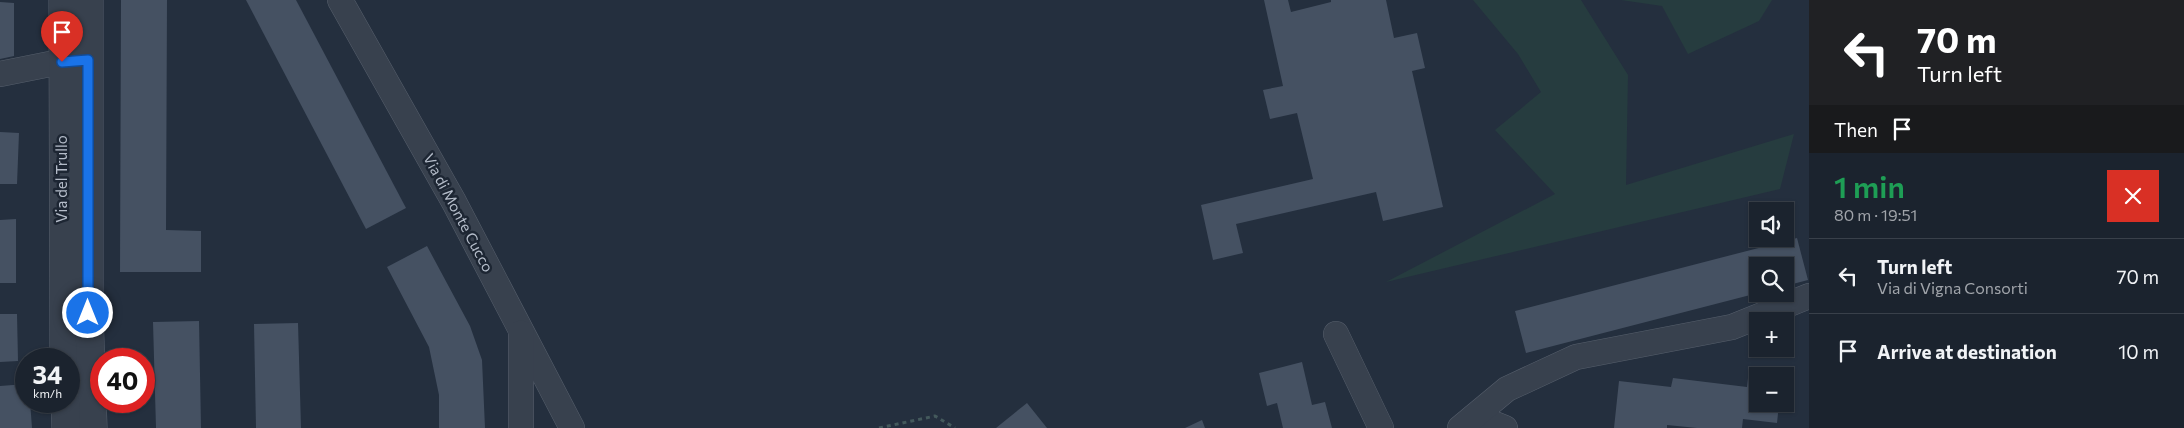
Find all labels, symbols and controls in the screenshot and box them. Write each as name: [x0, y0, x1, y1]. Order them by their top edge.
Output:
pin: [41, 11, 83, 62]
text: 70 m: [1917, 17, 1997, 60]
icon: arrive: [48, 18, 76, 46]
icon: left: [1834, 20, 1899, 85]
text: Turn left: [1917, 60, 2002, 87]
icon: arrive: [1888, 115, 1916, 143]
text: Then: [1834, 118, 1878, 141]
street label: Via del Trullo: [52, 135, 70, 223]
street label: Via di Monte Cucco: [420, 150, 498, 275]
text: 1 min: [1834, 167, 1905, 204]
button: close: [2107, 170, 2159, 222]
map controls: [1749, 202, 1794, 412]
button: sound: [1749, 202, 1794, 247]
text: 80 m · 19:51: [1834, 205, 1917, 224]
text: Turn left: [1877, 255, 1952, 278]
button: search: [1749, 257, 1794, 302]
icon: left: [1834, 262, 1862, 290]
text: 70 m: [2116, 265, 2159, 288]
text: Via di Vigna Consorti: [1877, 278, 2028, 297]
position arrow: [61, 286, 113, 338]
button: +: [1749, 312, 1794, 357]
icon: arrive: [1834, 337, 1862, 365]
text: Arrive at destination: [1877, 340, 2057, 363]
text: 10 m: [2118, 340, 2159, 363]
speed limit sign: 40: [90, 348, 155, 413]
text: 34: [33, 359, 62, 389]
button: −: [1749, 367, 1794, 412]
text: km/h: [33, 386, 62, 400]

